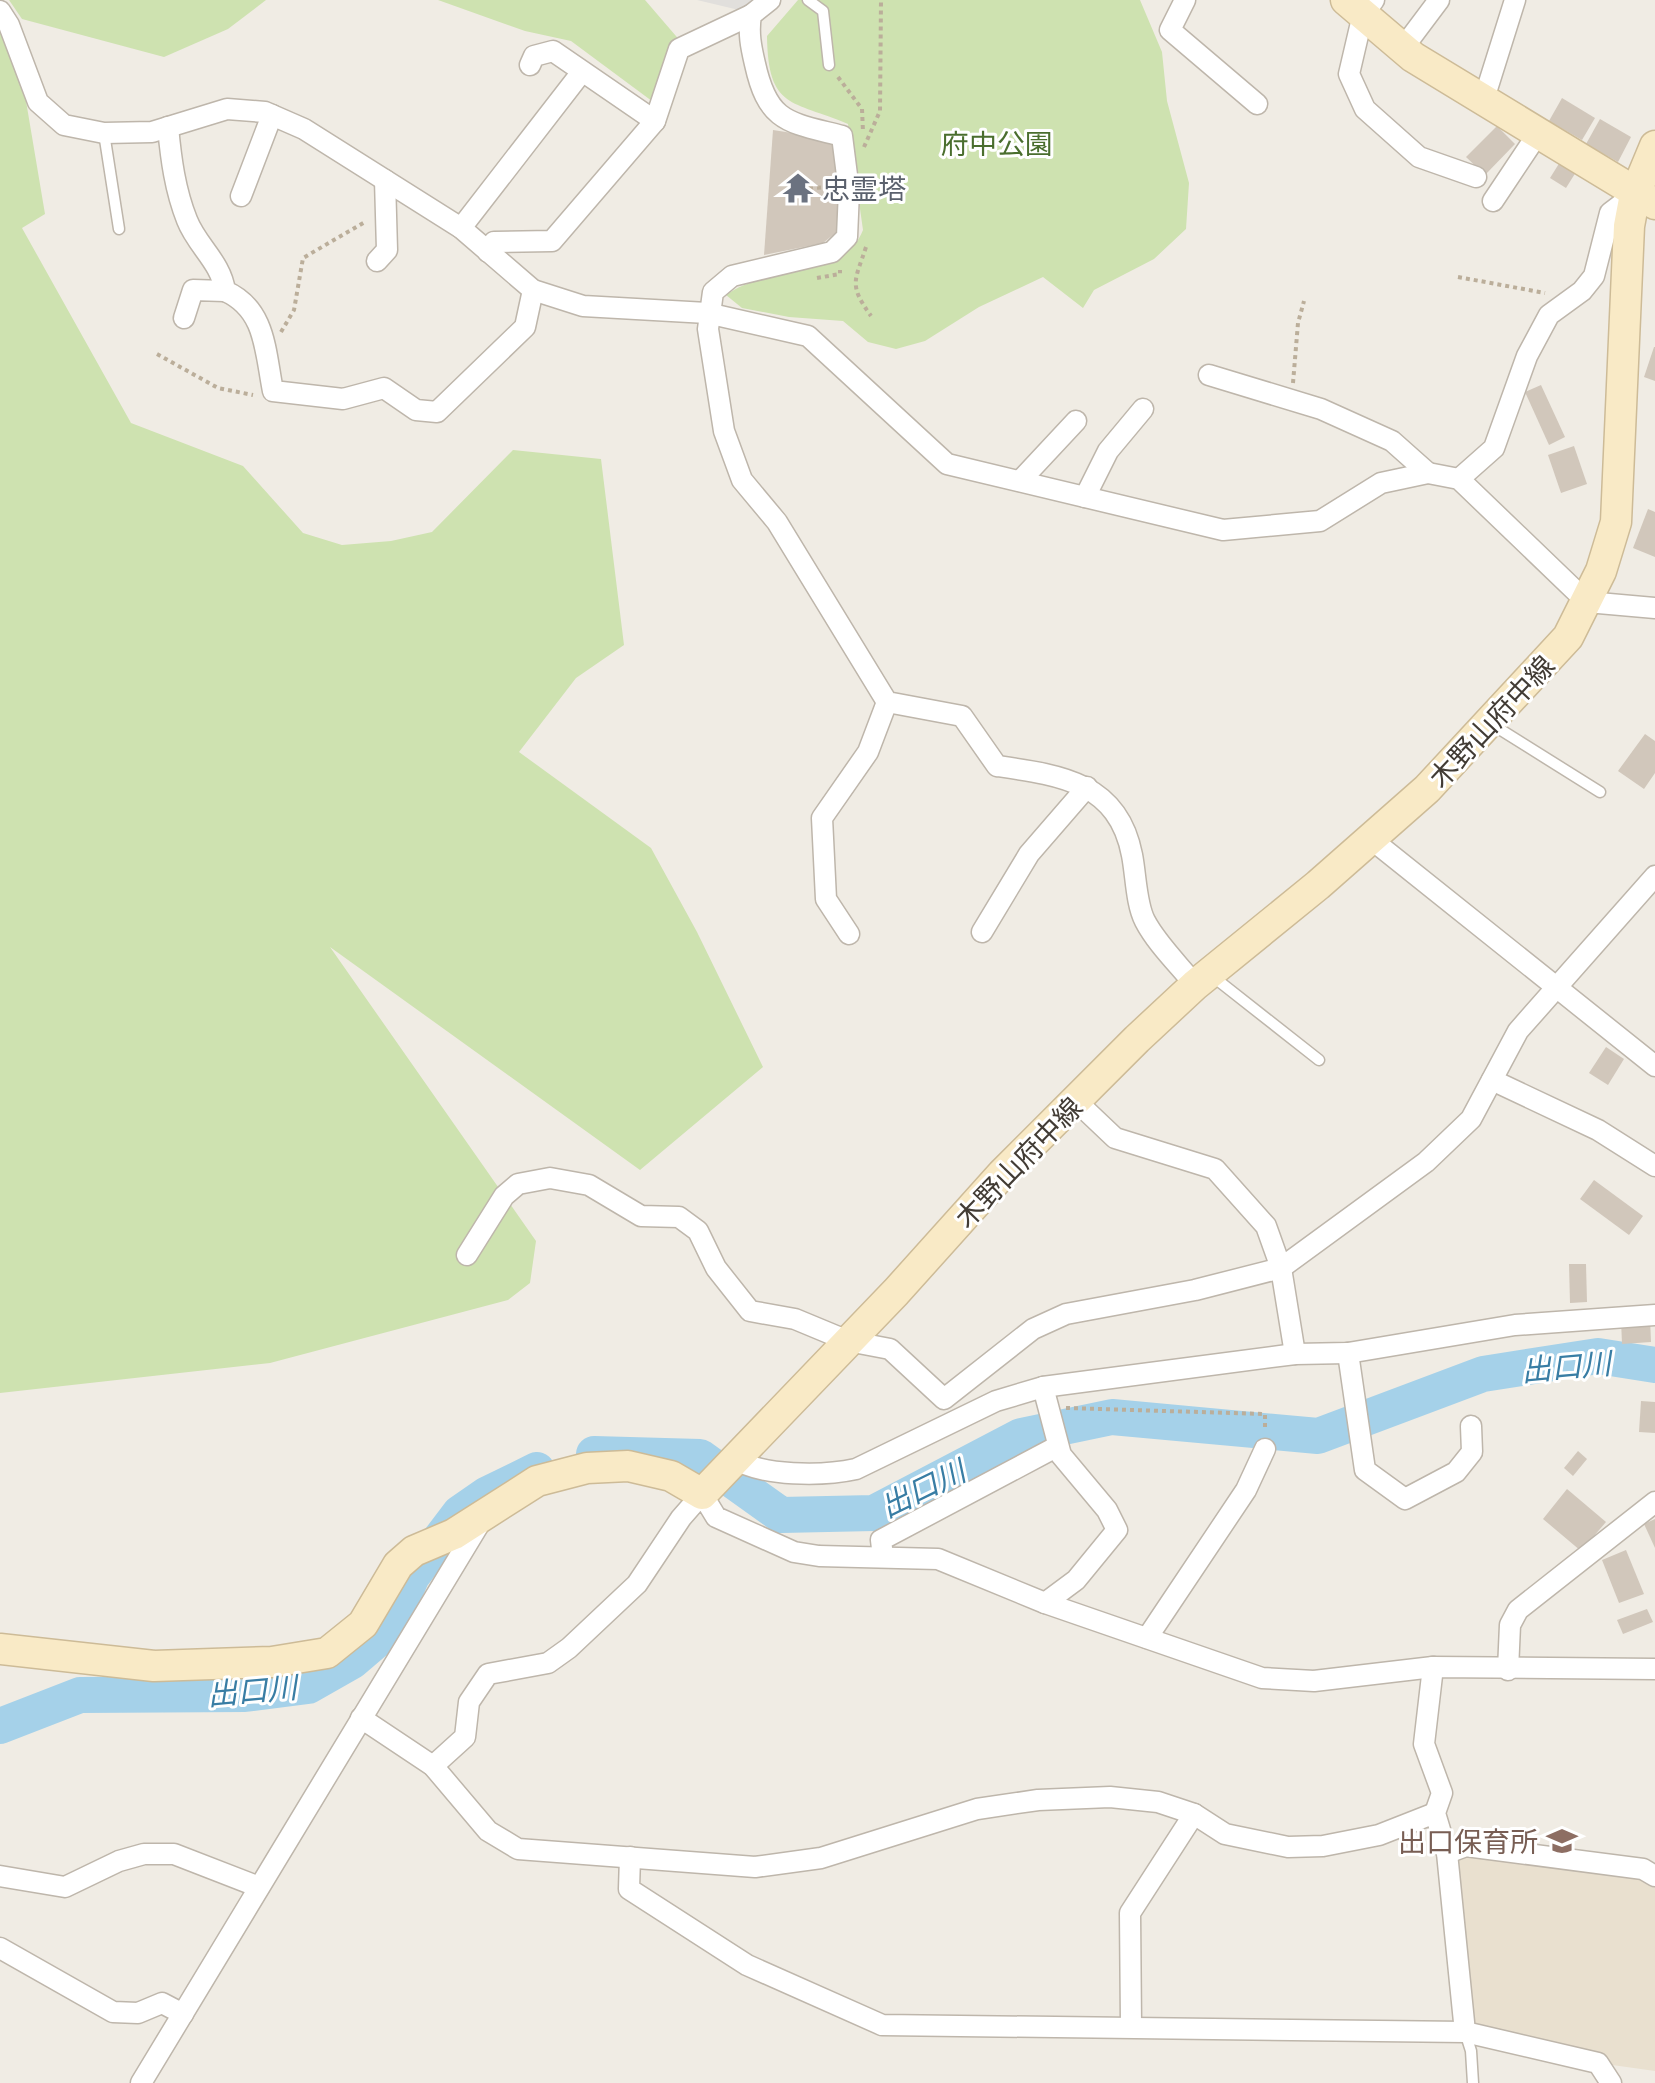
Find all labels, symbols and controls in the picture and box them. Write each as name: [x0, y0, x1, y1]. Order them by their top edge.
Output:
park label: 府中公園: [941, 126, 1053, 160]
temple icon: 忠霊塔: [781, 171, 815, 205]
place label: 忠霊塔: [822, 171, 906, 205]
street label: 木野山府中線: [1421, 648, 1561, 794]
street label: 木野山府中線: [947, 1090, 1089, 1234]
water label: 出口川: [1520, 1342, 1615, 1387]
water label: 出口川: [873, 1449, 973, 1523]
water label: 出口川: [206, 1666, 301, 1711]
place label: 出口保育所: [1398, 1824, 1538, 1858]
school or university icon: 出口保育所: [1545, 1824, 1579, 1858]

